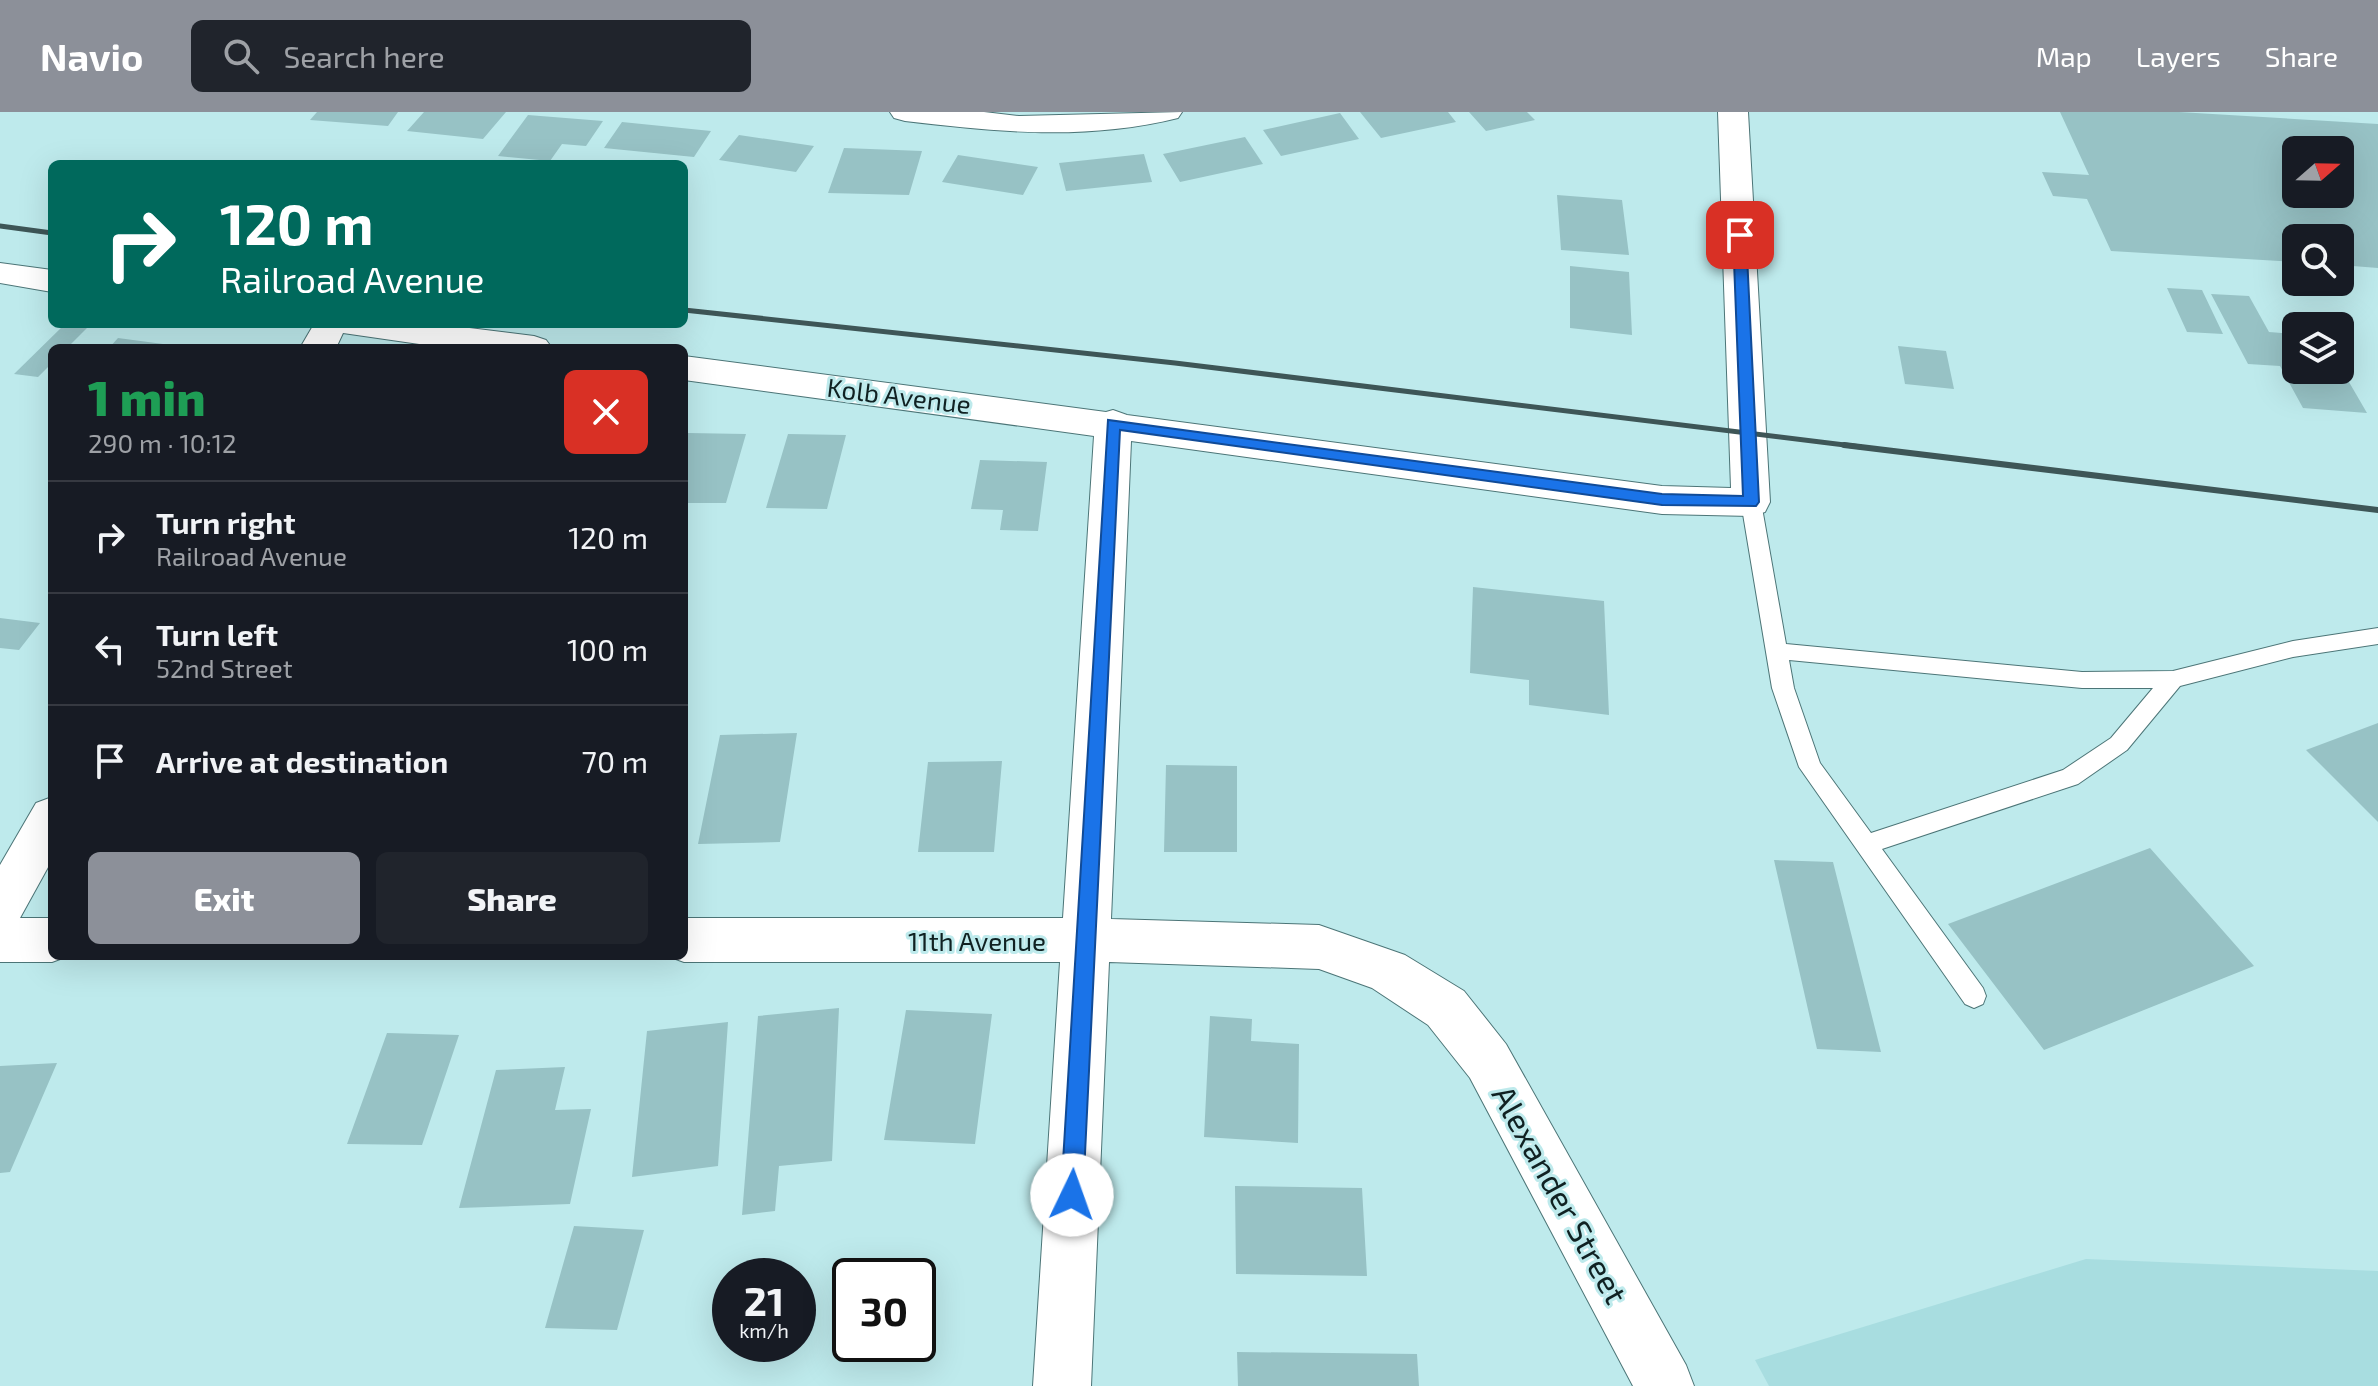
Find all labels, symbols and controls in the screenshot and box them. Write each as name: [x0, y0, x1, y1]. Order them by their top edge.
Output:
search box: [191, 20, 751, 92]
text: Navio: [40, 33, 143, 79]
icon: search: [219, 34, 263, 78]
text: Search here: [283, 38, 445, 74]
text: Map: [2036, 39, 2092, 73]
text: Layers: [2136, 39, 2221, 73]
text: Share: [2265, 39, 2338, 73]
north arrow: [2282, 136, 2354, 208]
map controls: [2282, 136, 2354, 384]
text: 120 m: [220, 189, 374, 256]
icon: right: [88, 192, 192, 296]
pin: [1706, 201, 1774, 269]
icon: arrive: [1718, 213, 1762, 257]
button: search: [2282, 224, 2354, 296]
text: Railroad Avenue: [220, 257, 484, 300]
button: layers: [2282, 312, 2354, 384]
text: 1 min: [88, 368, 206, 426]
button: close: [564, 370, 648, 454]
street label: Kolb Avenue: [825, 371, 973, 419]
text: 290 m · 10:12: [88, 427, 237, 458]
text: Turn right: [156, 504, 296, 540]
icon: right: [88, 515, 132, 559]
text: 120 m: [568, 519, 648, 555]
text: Railroad Avenue: [156, 540, 347, 571]
text: Turn left: [156, 616, 278, 652]
icon: left: [88, 627, 132, 671]
text: 100 m: [567, 631, 648, 667]
text: 52nd Street: [156, 652, 293, 683]
icon: arrive: [88, 739, 132, 783]
text: Arrive at destination: [156, 743, 448, 779]
text: 70 m: [582, 743, 648, 779]
button: Exit: [88, 852, 360, 944]
button: Share: [376, 852, 648, 944]
street label: 11th Avenue: [908, 925, 1046, 956]
street label: Alexander Street: [1485, 1078, 1637, 1310]
position arrow: [1030, 1153, 1114, 1237]
speed limit sign: 30: [832, 1258, 936, 1362]
text: 21: [744, 1276, 784, 1324]
text: km/h: [739, 1318, 789, 1342]

